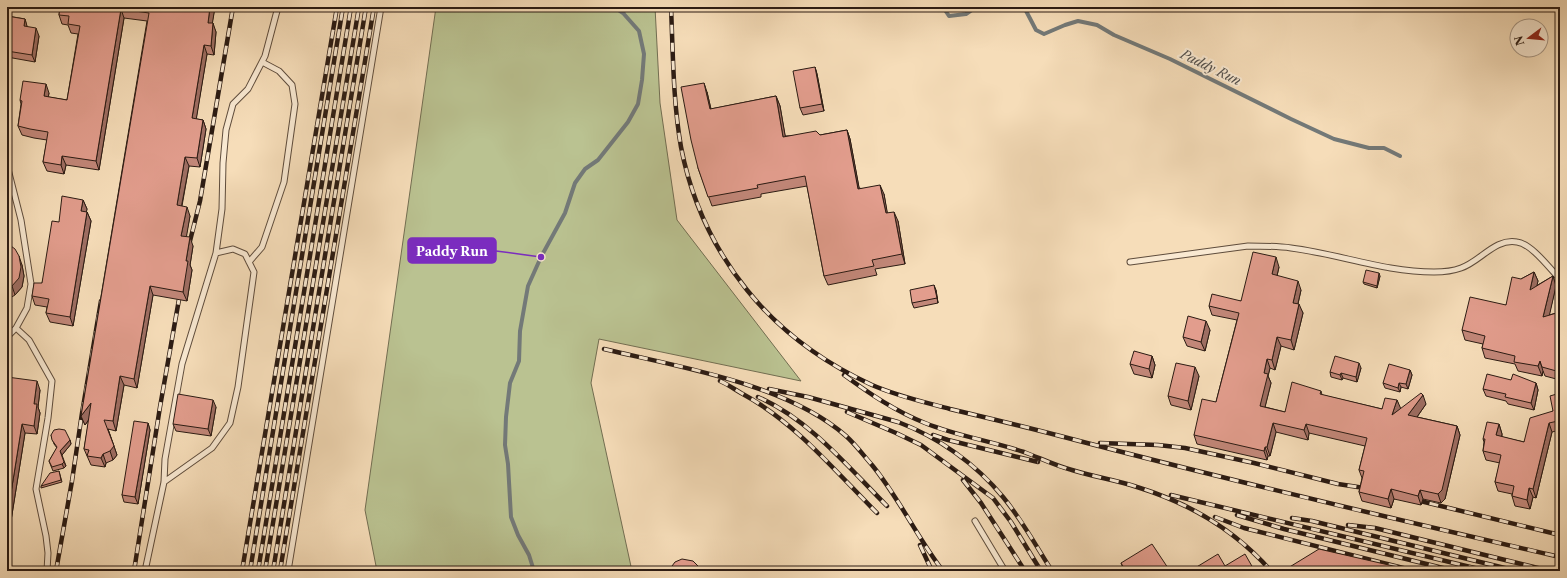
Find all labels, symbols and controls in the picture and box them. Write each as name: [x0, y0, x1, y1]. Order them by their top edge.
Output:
north arrow: [1509, 18, 1549, 58]
text: N: [1511, 34, 1527, 47]
water label: Paddy Run: [1177, 45, 1244, 89]
callout: Paddy Run: [408, 238, 496, 263]
text: Paddy Run: [416, 243, 488, 259]

